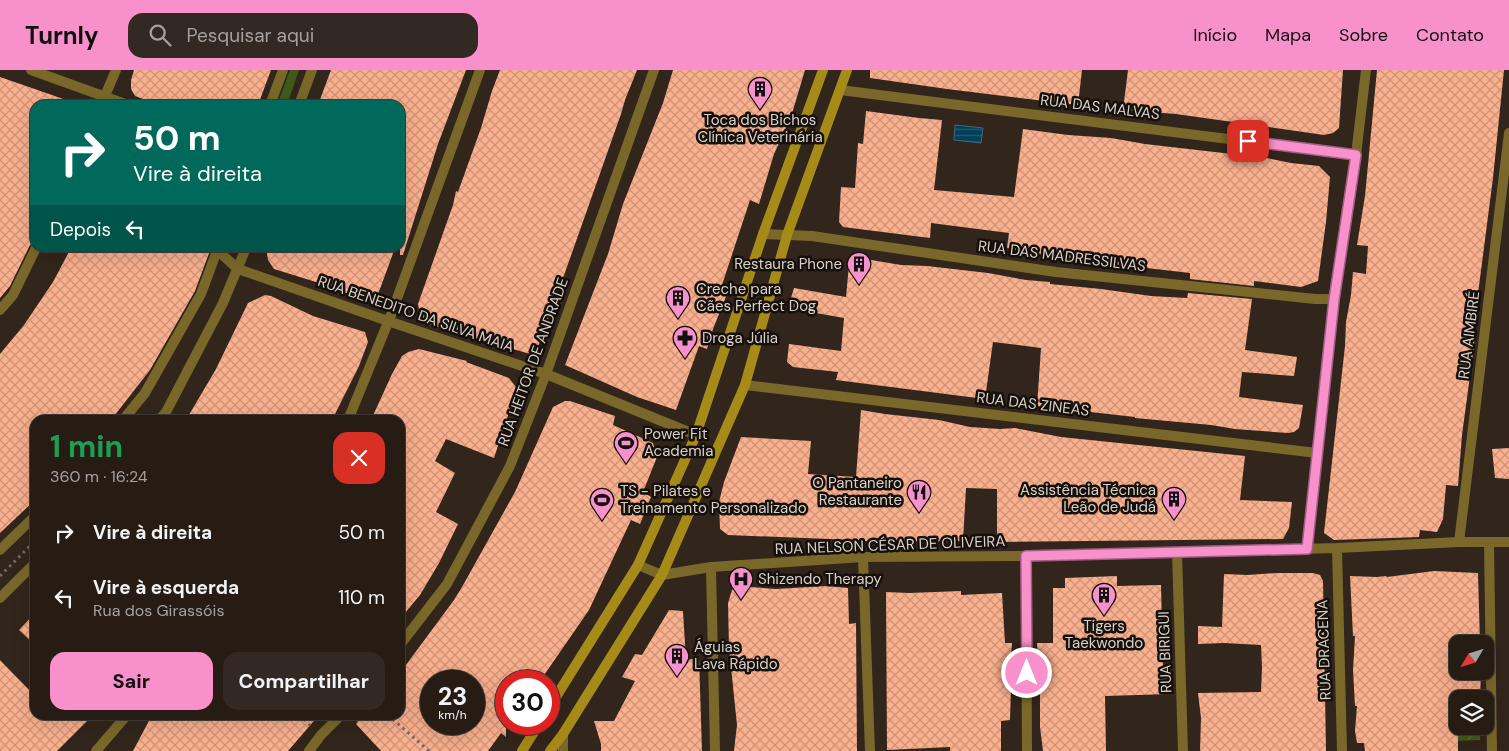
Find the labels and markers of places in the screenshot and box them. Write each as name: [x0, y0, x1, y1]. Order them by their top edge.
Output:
building icon: Toca dos Bichos Clínica Veterinária: [747, 76, 773, 110]
place label: Toca dos Bichos Clínica Veterinária: [697, 110, 823, 147]
pin: [1227, 120, 1269, 162]
building icon: Restaura Phone: [846, 251, 872, 285]
place label: Restaura Phone: [734, 254, 842, 274]
place label: Creche para Cães Perfect Dog: [696, 279, 816, 316]
building icon: Creche para Cães Perfect Dog: [665, 285, 691, 319]
pharmacy icon: Droga Júlia: [672, 325, 698, 359]
place label: Droga Júlia: [702, 328, 778, 348]
place label: Power Fit Academia: [644, 424, 713, 461]
sports icon: Power Fit Academia: [613, 430, 639, 464]
place label: O Pantaneiro Restaurante: [812, 473, 902, 510]
restaurant icon: O Pantaneiro Restaurante: [906, 479, 932, 513]
place label: Assistência Técnica Leão de Judá: [1020, 480, 1156, 517]
place label: TS - Pilates e Treinamento Personalizado: [620, 481, 807, 518]
building icon: Assistência Técnica Leão de Judá: [1161, 486, 1187, 520]
sports icon: TS - Pilates e Treinamento Personalizado: [589, 487, 615, 521]
hospital icon: Shizendo Therapy: [728, 566, 754, 600]
place label: Shizendo Therapy: [758, 569, 882, 589]
building icon: Tigers Taekwondo: [1091, 582, 1117, 616]
place label: Tigers Taekwondo: [1065, 616, 1143, 653]
place label: Águias Lava Rápido: [694, 637, 778, 674]
building icon: Águias Lava Rápido: [664, 643, 690, 677]

